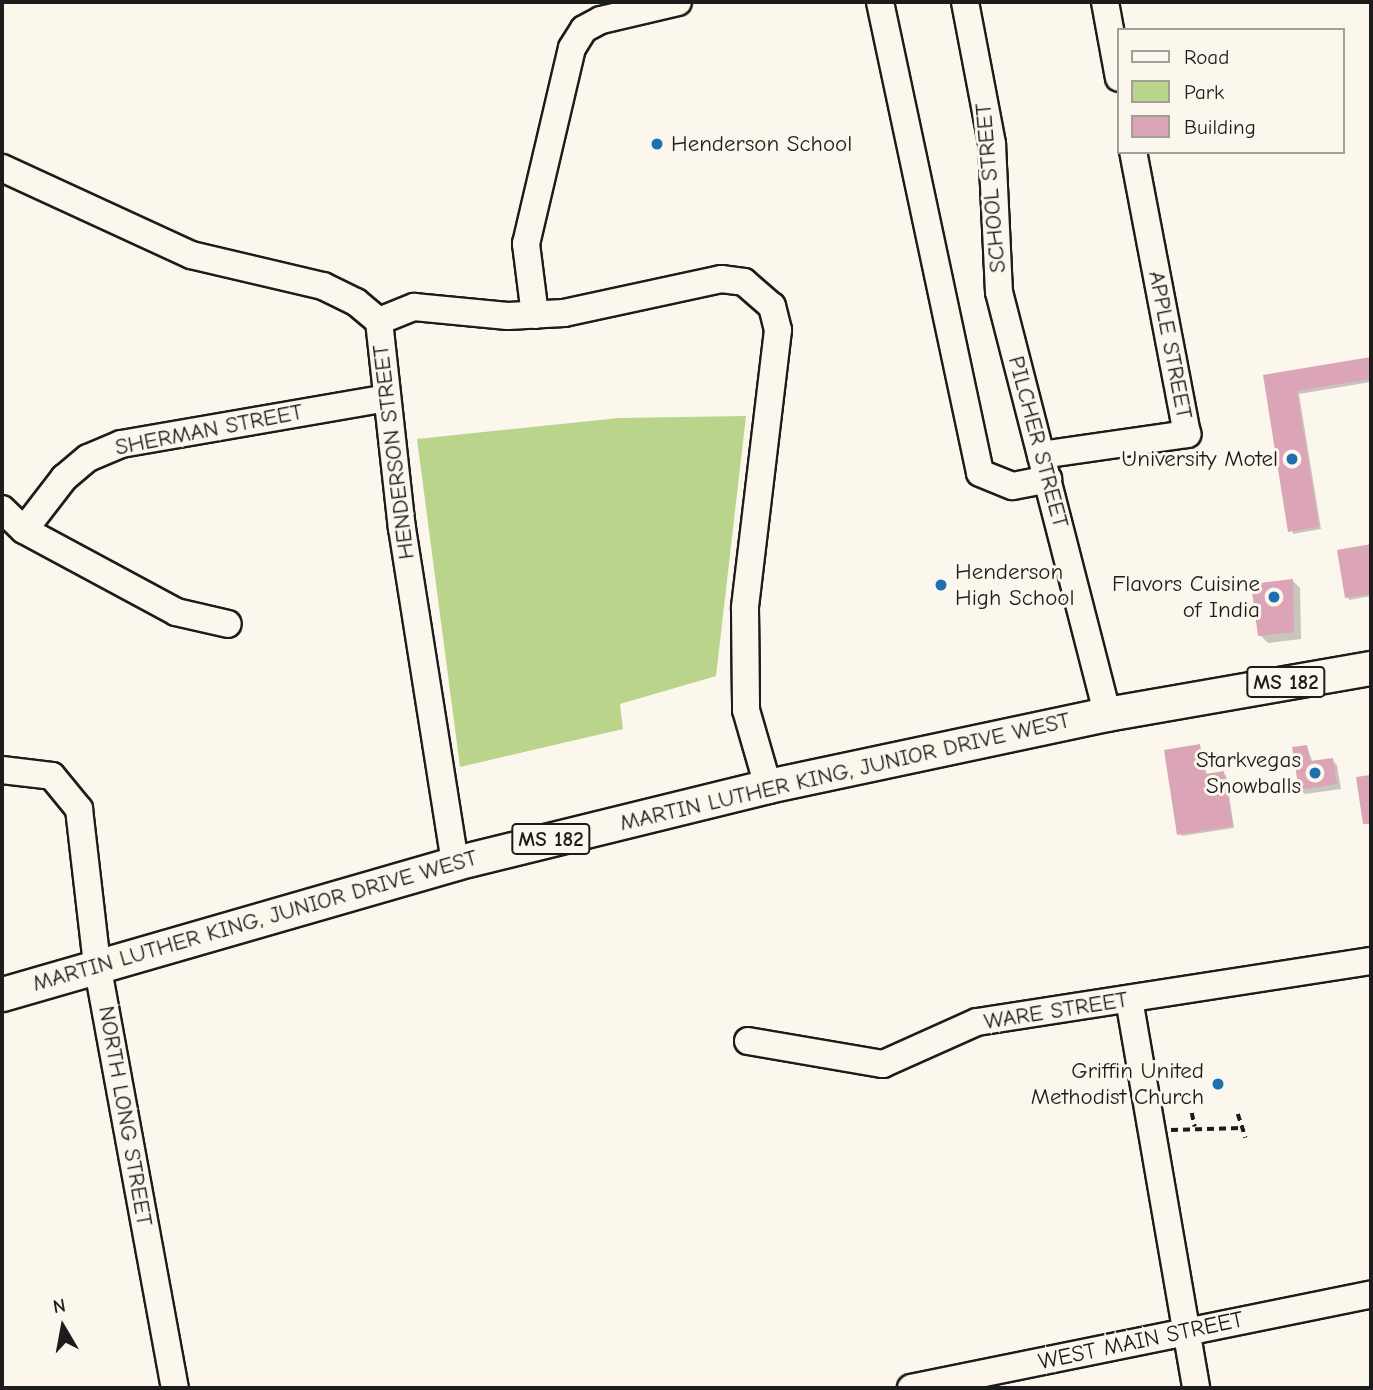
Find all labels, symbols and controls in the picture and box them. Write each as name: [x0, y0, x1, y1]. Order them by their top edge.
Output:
legend: [1118, 28, 1345, 154]
text: Road: [1184, 45, 1229, 69]
text: Park: [1184, 80, 1224, 104]
street label: SCHOOL STREET: [970, 102, 1012, 274]
text: Building: [1184, 115, 1256, 139]
place label: Henderson School: [671, 130, 852, 158]
marker: Henderson School: [649, 136, 665, 152]
street label: APPLE STREET: [1142, 269, 1198, 421]
street label: HENDERSON STREET: [367, 343, 421, 561]
street label: PILCHER STREET: [1002, 353, 1074, 531]
street label: SHERMAN STREET: [113, 398, 305, 462]
place label: University Motel: [1121, 445, 1278, 473]
marker: University Motel: [1284, 451, 1300, 467]
place label: Henderson High School: [955, 558, 1075, 612]
place label: Flavors Cuisine of India: [1112, 570, 1260, 624]
marker: Henderson High School: [933, 577, 949, 593]
marker: Flavors Cuisine of India: [1266, 589, 1282, 605]
road number: MS 182: [1246, 664, 1326, 700]
street label: MARTIN LUTHER KING, JUNIOR DRIVE WEST: [617, 707, 1073, 837]
place label: Starkvegas Snowballs: [1196, 746, 1301, 800]
marker: Starkvegas Snowballs: [1307, 765, 1323, 781]
road number: MS 182: [511, 822, 591, 856]
street label: MARTIN LUTHER KING, JUNIOR DRIVE WEST: [29, 844, 481, 998]
street label: WARE STREET: [982, 986, 1130, 1036]
street label: NORTH LONG STREET: [92, 1004, 158, 1228]
place label: Griffin United Methodist Church: [1031, 1057, 1204, 1111]
marker: Griffin United Methodist Church: [1210, 1076, 1226, 1092]
north arrow: [28, 1292, 98, 1362]
text: N: [51, 1294, 67, 1318]
street label: WEST MAIN STREET: [1036, 1306, 1246, 1376]

